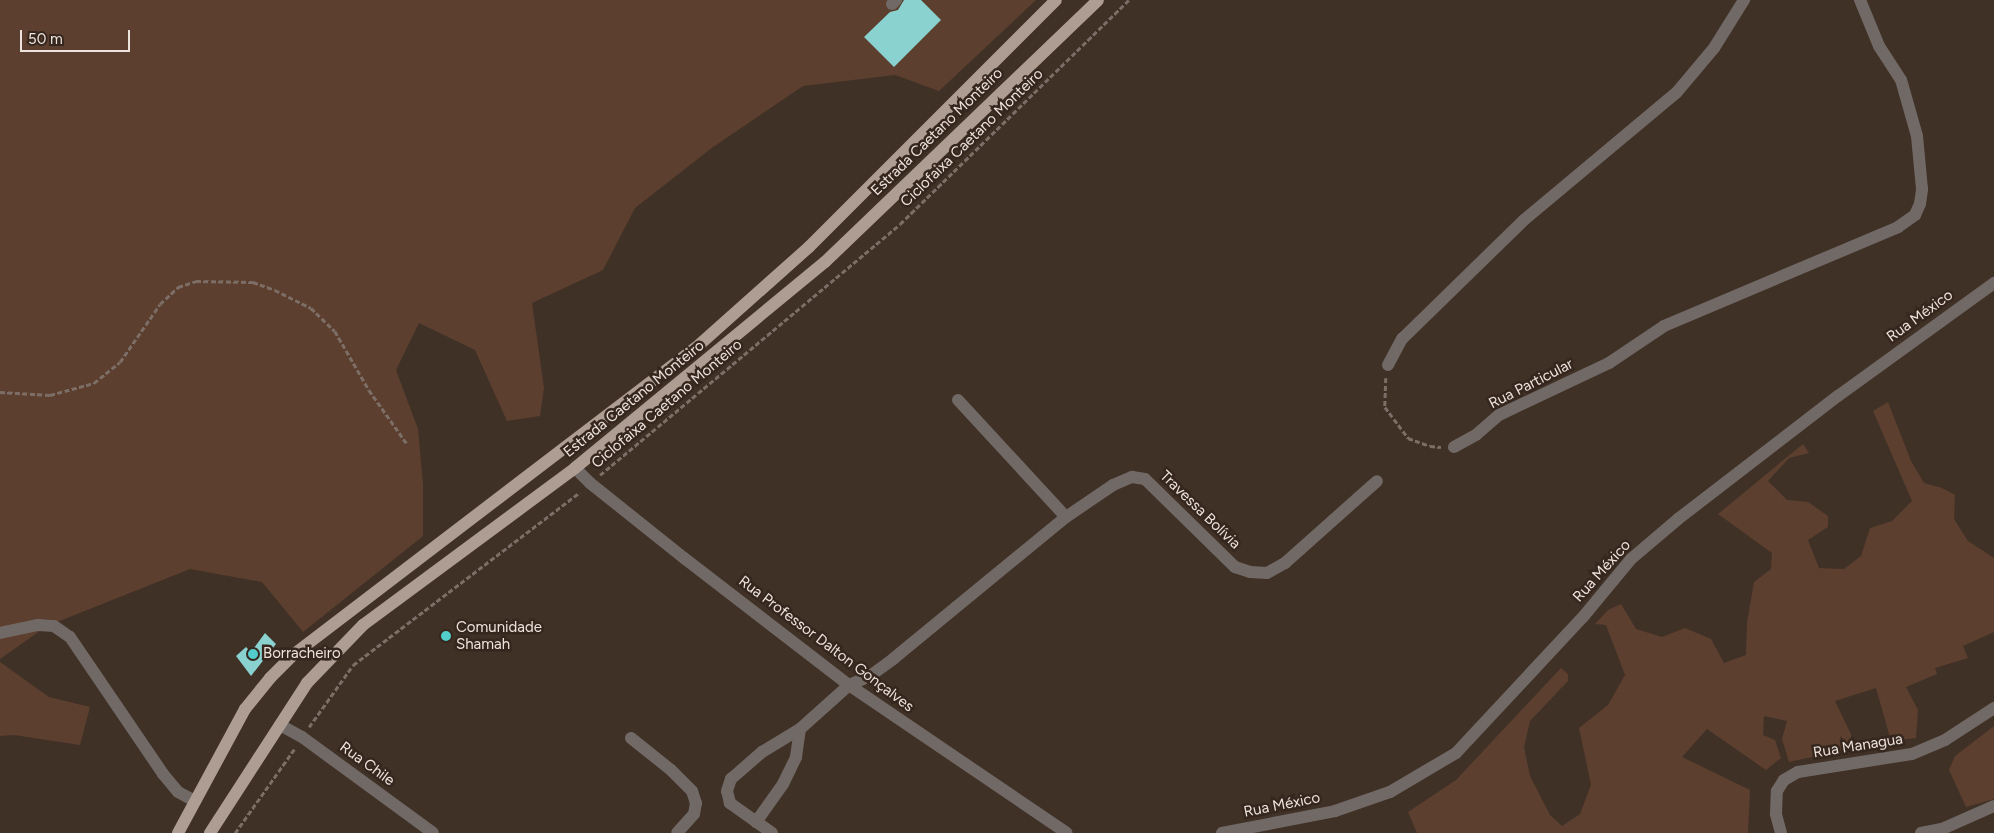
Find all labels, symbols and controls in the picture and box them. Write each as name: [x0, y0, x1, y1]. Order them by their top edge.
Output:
scale bar: [22, 20, 132, 52]
text: 50 m: [28, 30, 63, 48]
street label: Estrada Caetano Monteiro: [867, 64, 1007, 200]
street label: Ciclofaixa Caetano Monteiro: [897, 65, 1047, 211]
street label: Rua México: [1883, 286, 1957, 346]
street label: Ciclofaixa Caetano Monteiro: [588, 336, 746, 472]
street label: Estrada Caetano Monteiro: [560, 337, 708, 461]
street label: Rua Particular: [1486, 355, 1576, 413]
street label: Travessa Bolívia: [1156, 467, 1244, 553]
street label: Rua México: [1569, 536, 1635, 606]
street label: Rua Professor Dalton Gonçalves: [735, 572, 917, 716]
place label: Comunidade Shamah: [456, 618, 542, 653]
marker: Comunidade Shamah: [440, 630, 452, 642]
place label: Borracheiro: [263, 645, 341, 663]
marker: Borracheiro: [247, 648, 259, 660]
street label: Rua Managua: [1812, 730, 1904, 762]
street label: Rua Chile: [336, 738, 398, 790]
street label: Rua México: [1242, 789, 1322, 821]

